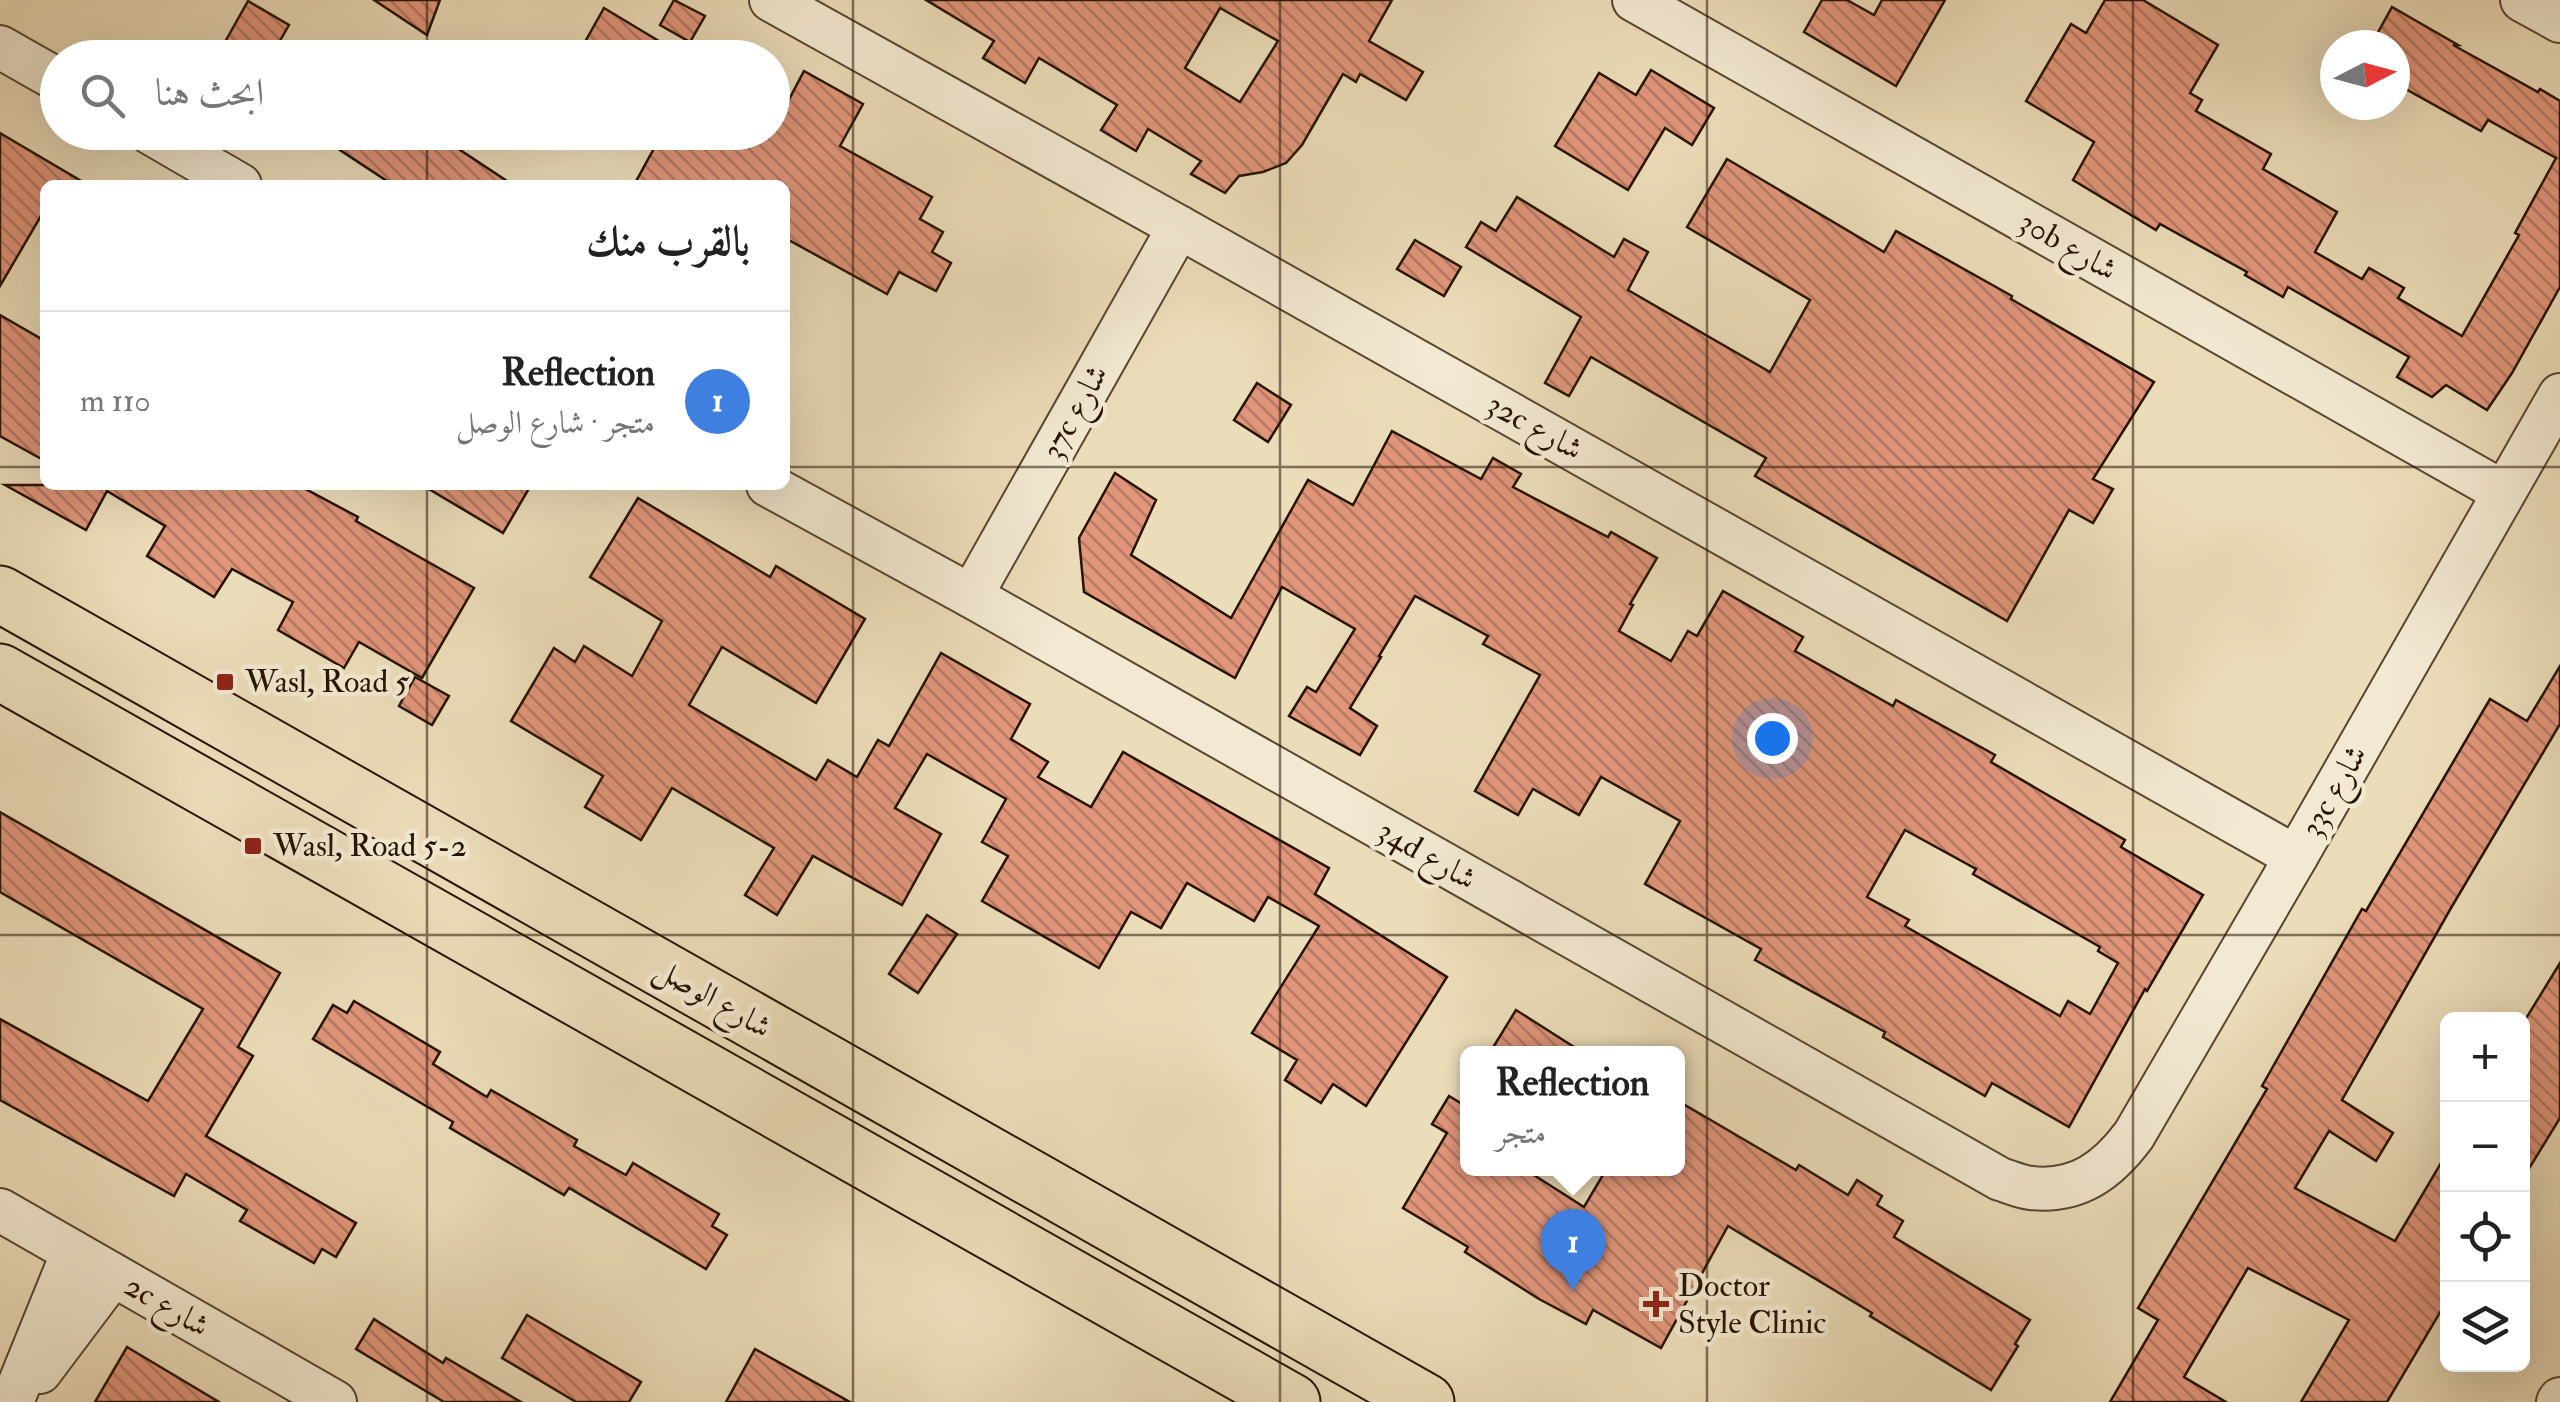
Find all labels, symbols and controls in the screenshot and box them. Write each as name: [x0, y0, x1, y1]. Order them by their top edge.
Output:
north arrow: [2320, 30, 2410, 120]
search box: [40, 40, 790, 150]
icon: search: [75, 68, 130, 123]
text: ابحث هنا: [155, 69, 264, 117]
street label: 30b شارع: [2009, 202, 2124, 295]
text: بالقرب منك: [586, 216, 750, 268]
text: Reflection: [501, 349, 655, 397]
street label: 37c شارع: [1033, 358, 1123, 469]
text: 110 m: [80, 381, 151, 421]
text: 1: [712, 381, 723, 421]
street label: 32c شارع: [1477, 384, 1590, 475]
text: متجر · شارع الوصل: [456, 403, 655, 443]
place label: Wasl, Road 5: [244, 662, 409, 702]
marker: Wasl, Road 5: [214, 671, 236, 693]
your location: [1747, 713, 1798, 764]
street label: 33c شارع: [2292, 738, 2381, 847]
street label: 34d شارع: [1367, 811, 1484, 904]
place label: Wasl, Road 5-2: [272, 826, 467, 866]
marker: Wasl, Road 5-2: [242, 835, 264, 857]
street label: شارع الوصل: [644, 948, 779, 1053]
map controls: [2440, 1012, 2530, 1372]
button: +: [2440, 1012, 2530, 1102]
popup: [1460, 1046, 1685, 1176]
text: Reflection: [1496, 1059, 1649, 1107]
button: −: [2440, 1102, 2530, 1192]
text: متجر: [1496, 1113, 1546, 1153]
button: locate: [2440, 1192, 2530, 1282]
pin: 1: [1540, 1208, 1606, 1291]
street label: 2c شارع: [114, 1266, 217, 1351]
place label: Doctor Style Clinic: [1678, 1266, 1826, 1343]
button: layers: [2440, 1282, 2530, 1372]
marker: Doctor Style Clinic: [1643, 1291, 1669, 1317]

